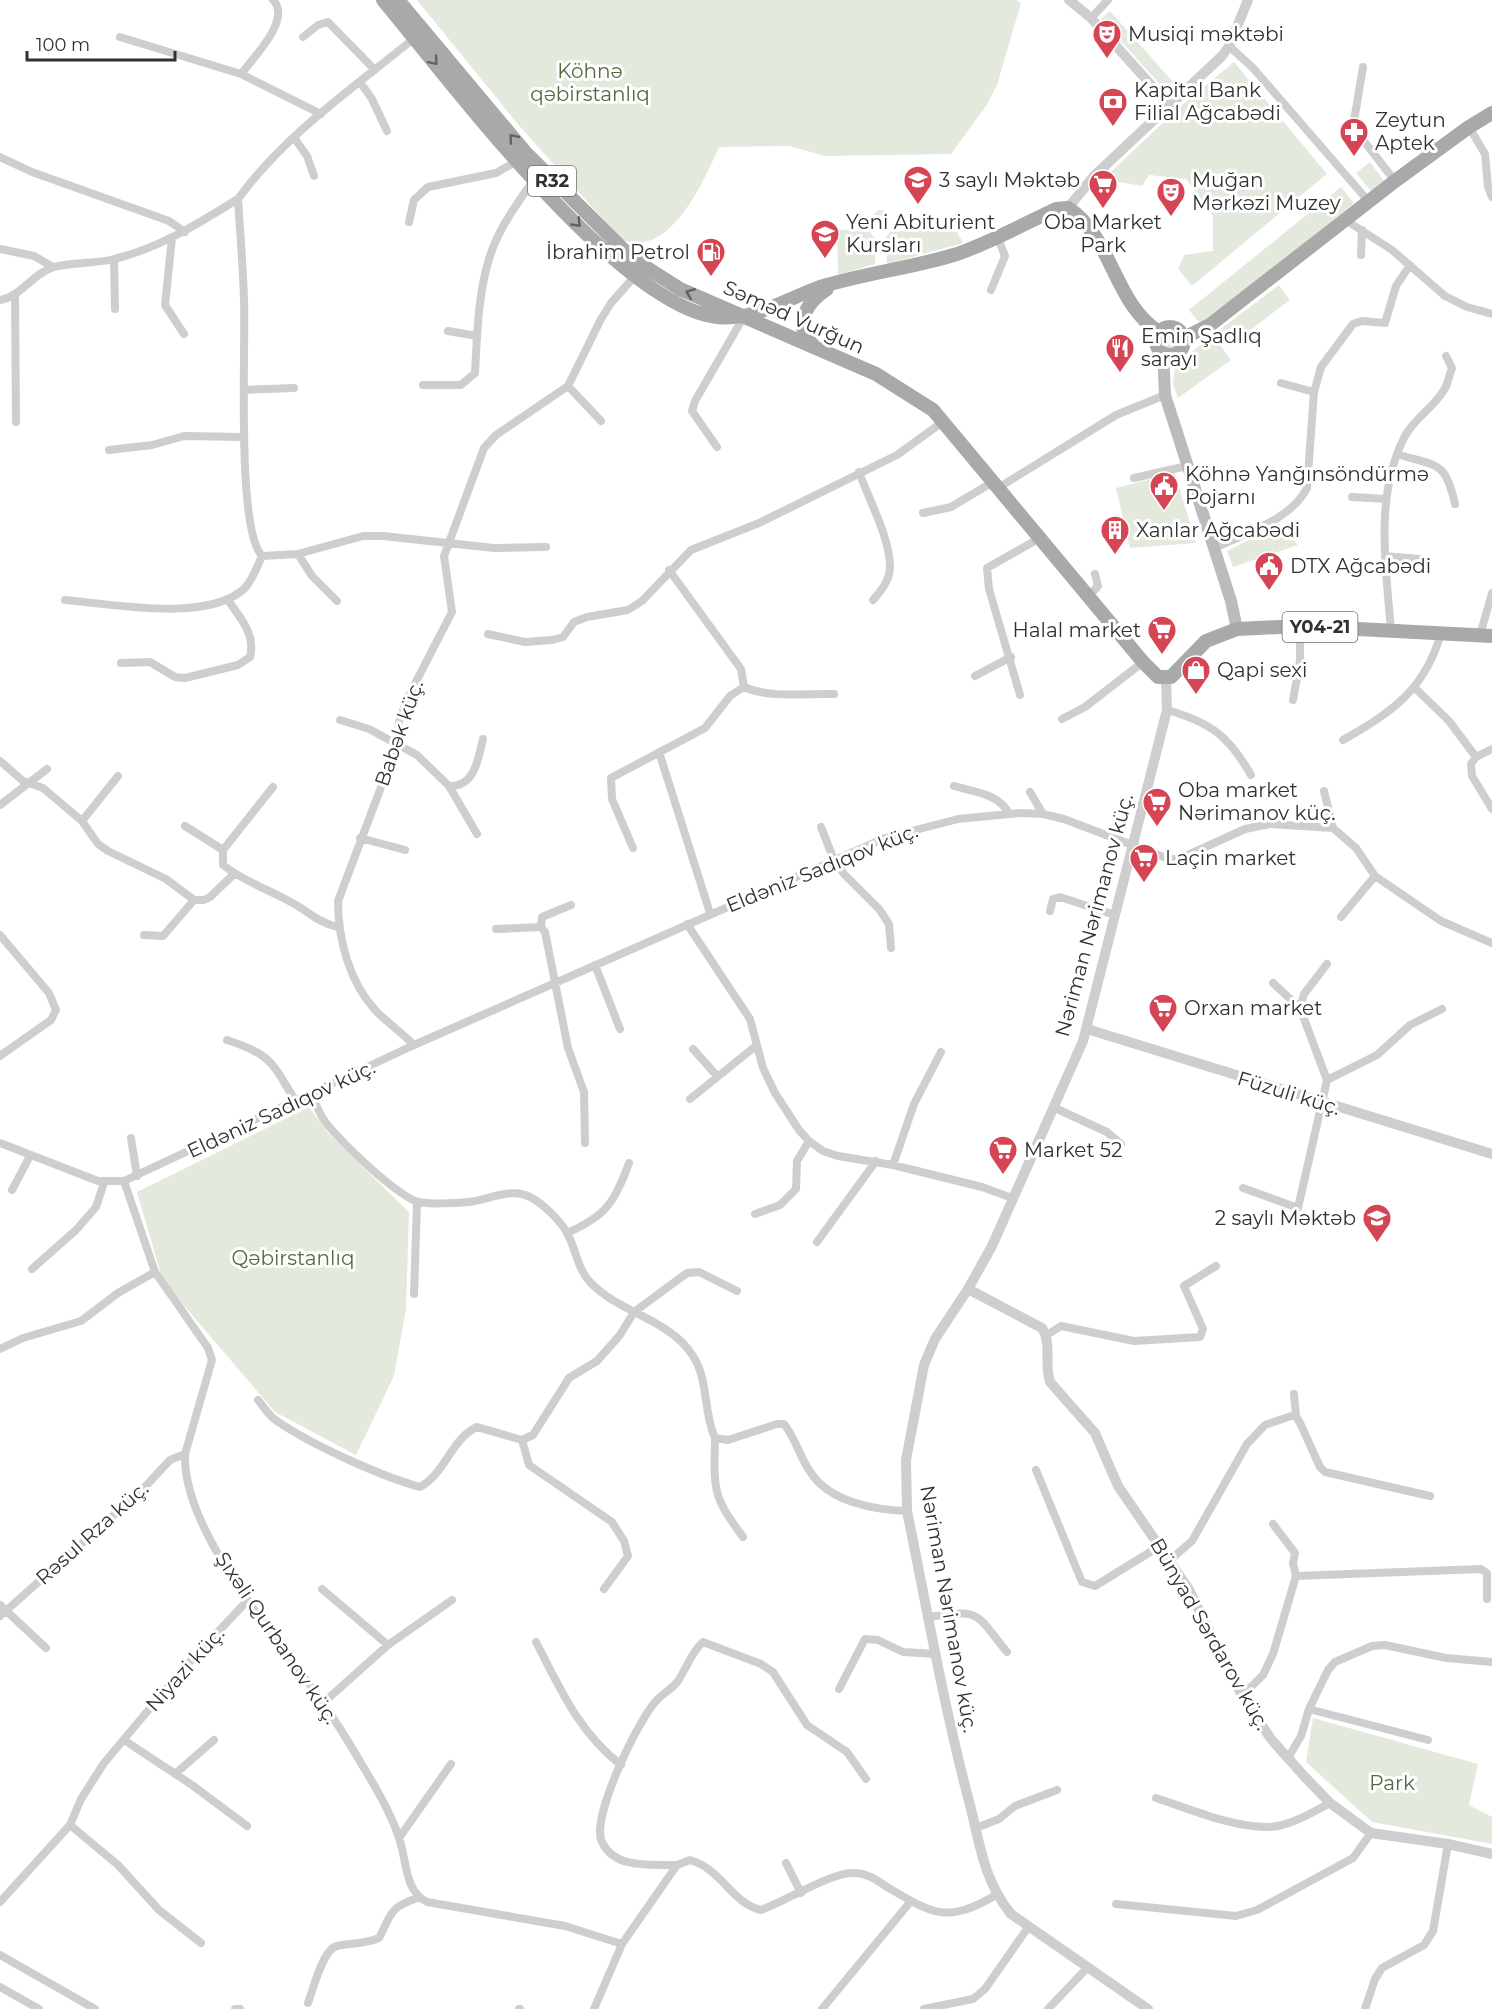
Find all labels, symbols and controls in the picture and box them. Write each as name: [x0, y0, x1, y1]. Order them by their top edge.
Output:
theatre icon: Musiqi məktəbi: [1091, 18, 1123, 60]
place label: Musiqi məktəbi: [1128, 22, 1284, 46]
scale bar: [27, 24, 176, 62]
text: 100 m: [36, 34, 90, 56]
one-way arrow: [427, 54, 438, 65]
park label: Köhnə qəbirstanlıq: [530, 59, 650, 106]
place label: Kapital Bank Filial Ağcabədi: [1134, 78, 1281, 125]
bank icon: Kapital Bank Filial Ağcabədi: [1097, 86, 1129, 128]
place label: Zeytun Aptek: [1375, 108, 1446, 155]
pharmacy icon: Zeytun Aptek: [1338, 116, 1370, 158]
one-way arrow: [509, 134, 520, 145]
school or university icon: 3 saylı Məktəb: [902, 164, 934, 206]
road number: R32: [528, 166, 576, 196]
place label: 3 saylı Məktəb: [939, 168, 1080, 192]
supermarket icon: Oba Market Park: [1087, 168, 1119, 210]
place label: Muğan Mərkəzi Muzey: [1192, 168, 1341, 215]
theatre icon: Muğan Mərkəzi Muzey: [1155, 176, 1187, 218]
place label: Yeni Abiturient Kursları: [846, 210, 995, 257]
place label: Oba Market Park: [1044, 210, 1162, 257]
one-way arrow: [570, 216, 581, 226]
school or university icon: Yeni Abiturient Kursları: [809, 218, 841, 260]
fuel station icon: İbrahim Petrol: [695, 236, 727, 278]
place label: İbrahim Petrol: [546, 240, 690, 264]
street label: Səməd Vurğun: [720, 275, 868, 359]
one-way arrow: [685, 288, 696, 300]
place label: Emin Şadlıq sarayı: [1141, 324, 1262, 371]
restaurant icon: Emin Şadlıq sarayı: [1104, 332, 1136, 374]
place label: Köhnə Yanğınsöndürmə Pojarnı: [1185, 462, 1429, 509]
public building icon: Köhnə Yanğınsöndürmə Pojarnı: [1148, 470, 1180, 512]
building icon: Xanlar Ağcabədi: [1099, 514, 1131, 556]
place label: Xanlar Ağcabədi: [1136, 518, 1300, 542]
public building icon: DTX Ağcabədi: [1253, 550, 1285, 592]
place label: DTX Ağcabədi: [1290, 554, 1431, 578]
road number: Y04-21: [1282, 612, 1358, 642]
supermarket icon: Halal market: [1146, 614, 1178, 656]
place label: Halal market: [1013, 618, 1141, 642]
shop icon: Qapi sexi: [1180, 654, 1212, 696]
place label: Qapi sexi: [1217, 658, 1307, 682]
street label: Babək küç.: [370, 677, 428, 789]
place label: Oba market Nərimanov küç.: [1178, 778, 1336, 825]
supermarket icon: Oba market Nərimanov küç.: [1141, 786, 1173, 828]
street label: Nəriman Nərimanov küç.: [1050, 791, 1138, 1039]
street label: Eldəniz Sadıqov küç.: [723, 819, 921, 917]
supermarket icon: Laçin market: [1128, 842, 1160, 884]
place label: Laçin market: [1165, 846, 1296, 870]
supermarket icon: Orxan market: [1147, 992, 1179, 1034]
place label: Orxan market: [1184, 996, 1322, 1020]
street label: Eldəniz Sadıqov küç.: [183, 1055, 379, 1163]
street label: Füzuli küç.: [1235, 1066, 1343, 1120]
supermarket icon: Market 52: [987, 1134, 1019, 1176]
place label: Market 52: [1024, 1138, 1122, 1162]
school or university icon: 2 saylı Məktəb: [1361, 1202, 1393, 1244]
place label: 2 saylı Məktəb: [1215, 1206, 1356, 1230]
park label: Qəbirstanlıq: [232, 1246, 354, 1270]
street label: Rəsul Rza küç.: [31, 1476, 153, 1590]
street label: Nəriman Nərimanov küç.: [915, 1483, 983, 1735]
street label: Bünyad Sərdarov küç.: [1145, 1534, 1275, 1734]
street label: Şıxəli Qurbanov küç.: [210, 1547, 344, 1729]
street label: Niyazi küç.: [141, 1622, 229, 1716]
park label: Park: [1369, 1771, 1415, 1795]

